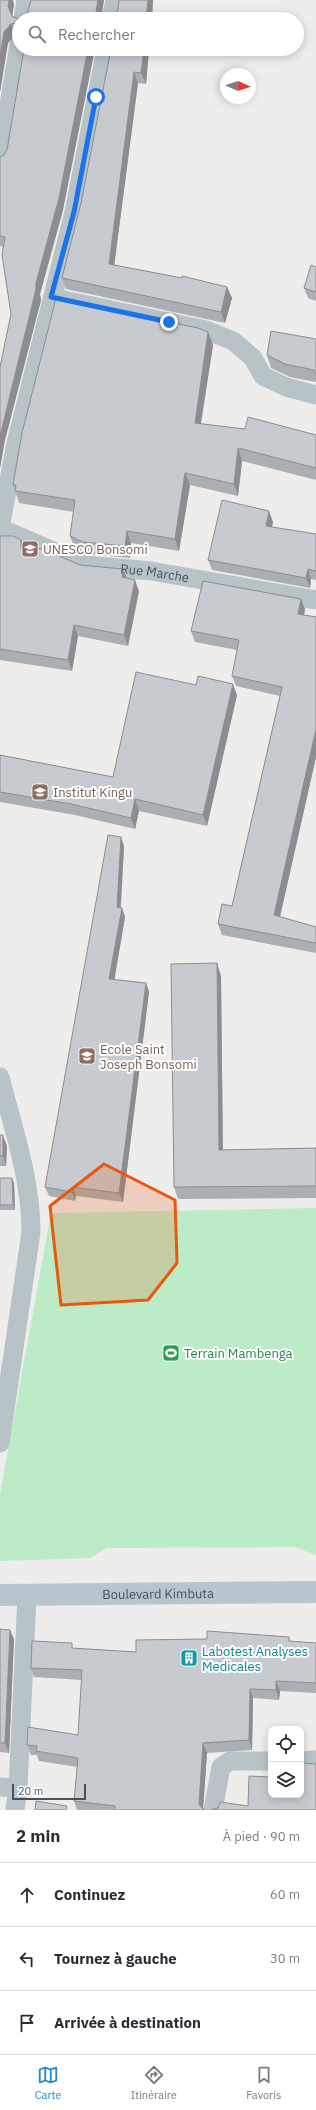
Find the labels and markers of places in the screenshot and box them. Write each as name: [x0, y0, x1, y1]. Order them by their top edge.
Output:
school or university icon: UNESCO Bonsomi: [20, 539, 40, 559]
place label: UNESCO Bonsomi: [43, 541, 148, 558]
school or university icon: Institut Kingu: [30, 782, 50, 802]
place label: Institut Kingu: [53, 784, 132, 801]
place label: Ecole Saint Joseph Bonsomi: [100, 1041, 197, 1073]
school or university icon: Ecole Saint Joseph Bonsomi: [77, 1046, 97, 1066]
sports icon: Terrain Mambenga: [161, 1343, 181, 1363]
place label: Terrain Mambenga: [184, 1345, 293, 1362]
place label: Labotest Analyses Medicales: [202, 1643, 308, 1675]
building icon: Labotest Analyses Medicales: [179, 1648, 199, 1668]

